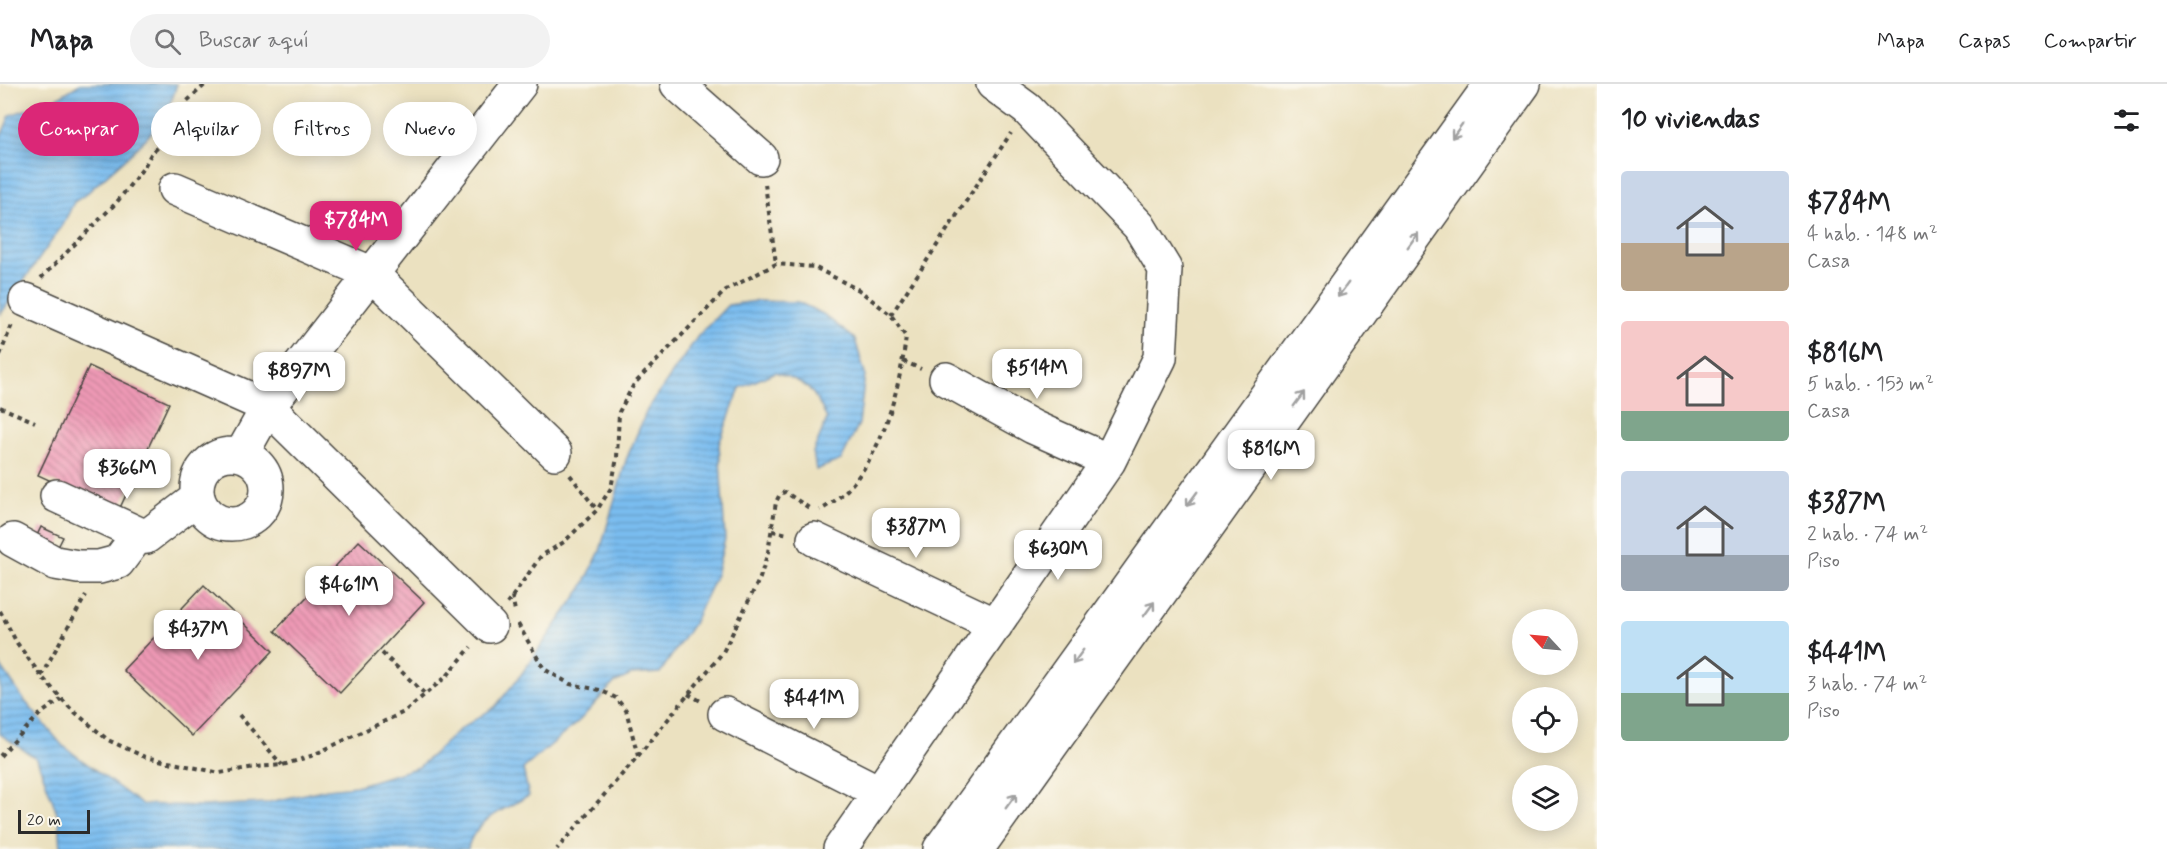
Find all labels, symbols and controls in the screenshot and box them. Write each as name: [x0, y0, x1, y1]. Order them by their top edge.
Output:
search box: [130, 14, 550, 68]
text: Mapa: [30, 23, 94, 60]
icon: search: [151, 25, 184, 58]
text: Buscar aquí: [199, 27, 309, 55]
text: Mapa: [1877, 27, 1925, 55]
text: Capas: [1958, 27, 2011, 55]
text: Compartir: [2044, 27, 2137, 55]
chip: Comprar: [18, 102, 139, 156]
chip: Alquilar: [151, 102, 261, 156]
chip: Filtros: [273, 102, 371, 156]
chip: Nuevo: [383, 102, 477, 156]
text: 10 viviendas: [1621, 103, 1760, 137]
icon: filters: [2110, 104, 2143, 137]
one-way arrow: [1451, 123, 1463, 139]
text: $784M: [1807, 187, 1890, 221]
icon: home: [1669, 195, 1741, 267]
pin: $784M: [314, 201, 398, 252]
text: $784M: [324, 207, 388, 234]
text: 4 hab. · 148 m²: [1807, 221, 1938, 248]
one-way arrow: [1406, 232, 1419, 248]
text: Casa: [1807, 248, 1850, 275]
one-way arrow: [1337, 281, 1349, 297]
text: $816M: [1807, 337, 1883, 371]
icon: home: [1669, 345, 1741, 417]
pin: $514M: [995, 349, 1079, 400]
pin: $897M: [257, 352, 341, 403]
text: $514M: [1006, 355, 1068, 382]
text: $897M: [267, 358, 331, 385]
text: 5 hab. · 153 m²: [1807, 371, 1934, 398]
one-way arrow: [1293, 391, 1305, 407]
text: Casa: [1807, 398, 1850, 425]
pin: $816M: [1229, 430, 1313, 481]
text: $816M: [1242, 436, 1300, 463]
pin: $366M: [85, 449, 169, 500]
text: $366M: [98, 455, 156, 482]
text: $387M: [1807, 487, 1886, 521]
one-way arrow: [1186, 490, 1198, 506]
icon: home: [1669, 495, 1741, 567]
pin: $387M: [874, 508, 958, 559]
text: $387M: [886, 514, 946, 541]
text: 2 hab. · 74 m²: [1807, 521, 1928, 548]
pin: $630M: [1016, 530, 1100, 581]
text: $630M: [1028, 536, 1088, 563]
text: Piso: [1807, 548, 1840, 575]
pin: $461M: [307, 566, 391, 617]
text: $461M: [319, 572, 379, 599]
one-way arrow: [1143, 601, 1155, 617]
north arrow: [1512, 609, 1578, 675]
map controls: [1512, 609, 1578, 831]
pin: $437M: [156, 610, 240, 661]
text: $437M: [168, 616, 228, 643]
text: $441M: [1807, 637, 1886, 671]
icon: home: [1669, 645, 1741, 717]
one-way arrow: [1072, 648, 1084, 664]
text: 3 hab. · 74 m²: [1807, 671, 1927, 698]
pin: $441M: [772, 679, 856, 730]
text: $441M: [784, 685, 844, 712]
button: locate: [1512, 687, 1578, 753]
text: Piso: [1807, 698, 1840, 725]
button: layers: [1512, 765, 1578, 831]
one-way arrow: [1005, 794, 1018, 810]
scale bar: [18, 807, 90, 834]
text: 20 m: [27, 810, 61, 831]

